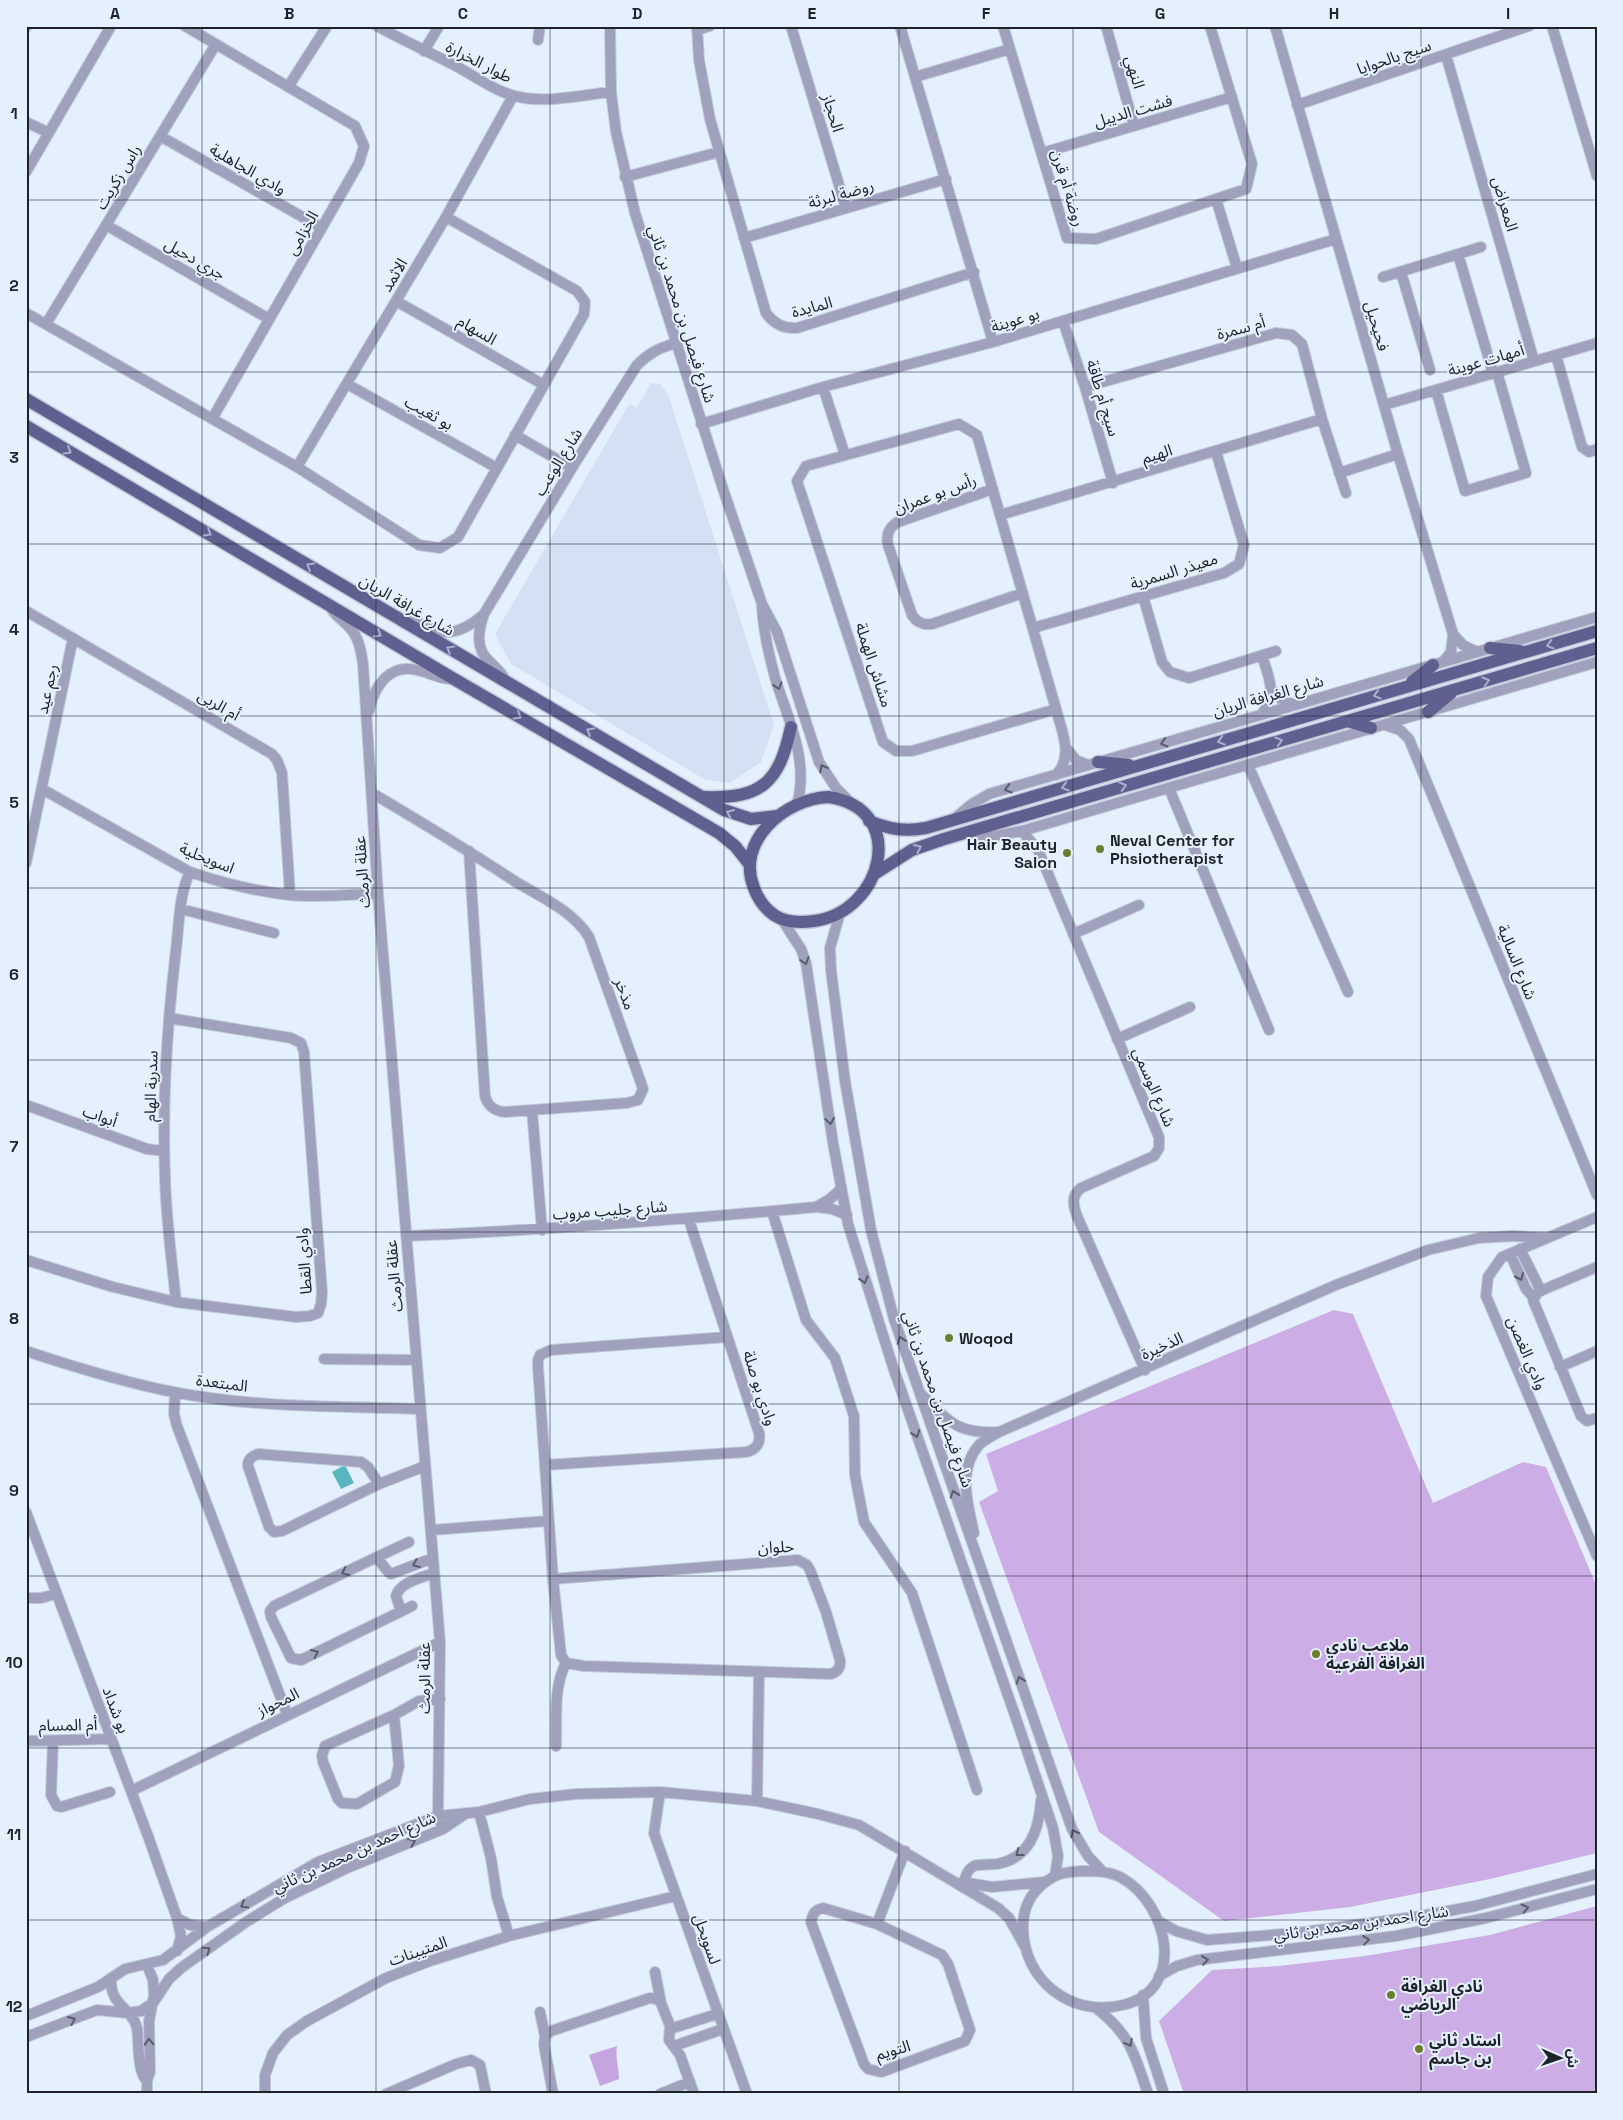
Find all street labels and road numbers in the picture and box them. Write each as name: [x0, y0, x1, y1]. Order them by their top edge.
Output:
street label: سيج بالحوايا: [1354, 35, 1435, 81]
street label: طوار الخرارة: [442, 36, 516, 88]
street label: النهي: [1119, 53, 1150, 91]
street label: الحجاز: [817, 90, 849, 135]
street label: فشت الديبل: [1091, 90, 1175, 132]
street label: وادي الجاهلية: [205, 139, 290, 201]
street label: راس زكريت: [90, 140, 146, 214]
street label: روضة أم قرن: [1044, 147, 1090, 230]
street label: المعراض: [1487, 174, 1523, 234]
street label: روضة لبرثة: [806, 175, 876, 213]
street label: الخزامى: [281, 207, 323, 259]
street label: شارع فيصل بن محمد بن ثاني: [641, 223, 721, 406]
street label: جري دحيل: [160, 233, 229, 286]
street label: الاثمد: [376, 254, 412, 296]
street label: المايدة: [789, 291, 835, 323]
street label: فحيحيل: [1360, 299, 1394, 353]
street label: بو عوينة: [988, 303, 1042, 337]
street label: السهام: [453, 310, 500, 351]
street label: أم سمرة: [1214, 311, 1268, 346]
street label: أمهات عوينة: [1445, 339, 1527, 381]
street label: سيج أم طاقة: [1079, 357, 1125, 439]
street label: بو ثغيب: [401, 391, 457, 435]
street label: شارع الوعب: [529, 424, 589, 501]
street label: الهيم: [1139, 439, 1175, 470]
street label: رأس بو عمران: [891, 469, 979, 519]
street label: معيذر السمرية: [1128, 548, 1220, 594]
street label: شارع غرافة الريان: [355, 569, 458, 642]
street label: مشاش الهملة: [850, 620, 898, 710]
street label: رجم عيد: [32, 662, 64, 716]
street label: شارع الغرافة الريان: [1210, 670, 1327, 724]
street label: أم الربى: [193, 685, 244, 727]
street label: عقلة الرمث: [349, 835, 375, 909]
street label: اسويحلية: [176, 838, 238, 878]
street label: شارع السالية: [1491, 921, 1542, 1004]
street label: مذخر: [609, 974, 640, 1013]
street label: شارع الوسمي: [1126, 1044, 1180, 1131]
street label: سدرية الهام: [139, 1050, 165, 1122]
street label: أبواب: [80, 1100, 120, 1132]
street label: شارع جليب مروب: [552, 1196, 668, 1226]
street label: وادي القطا: [291, 1227, 319, 1295]
street label: عقلة الرمث: [380, 1239, 408, 1313]
street label: شارع فيصل بن محمد بن ثاني: [896, 1308, 978, 1491]
street label: وادي الغصن: [1501, 1313, 1552, 1394]
street label: الذخيرة: [1138, 1327, 1186, 1365]
street label: وادي بو صلة: [736, 1348, 782, 1429]
street label: المبتعدة: [195, 1369, 249, 1397]
street label: حلوان: [757, 1536, 795, 1558]
street label: عقلة الرمث: [414, 1642, 435, 1714]
street label: المحواز: [252, 1683, 303, 1722]
street label: بو شداد: [98, 1684, 134, 1736]
street label: أم المسام: [38, 1714, 98, 1738]
street label: شارع احمد بن محمد بن ثاني: [269, 1806, 440, 1899]
street label: شارع احمد بن محمد بن ثاني: [1272, 1900, 1450, 1948]
street label: لسويحل: [689, 1911, 725, 1967]
street label: المتيبنات: [386, 1931, 450, 1971]
street label: التويم: [873, 2035, 913, 2067]

